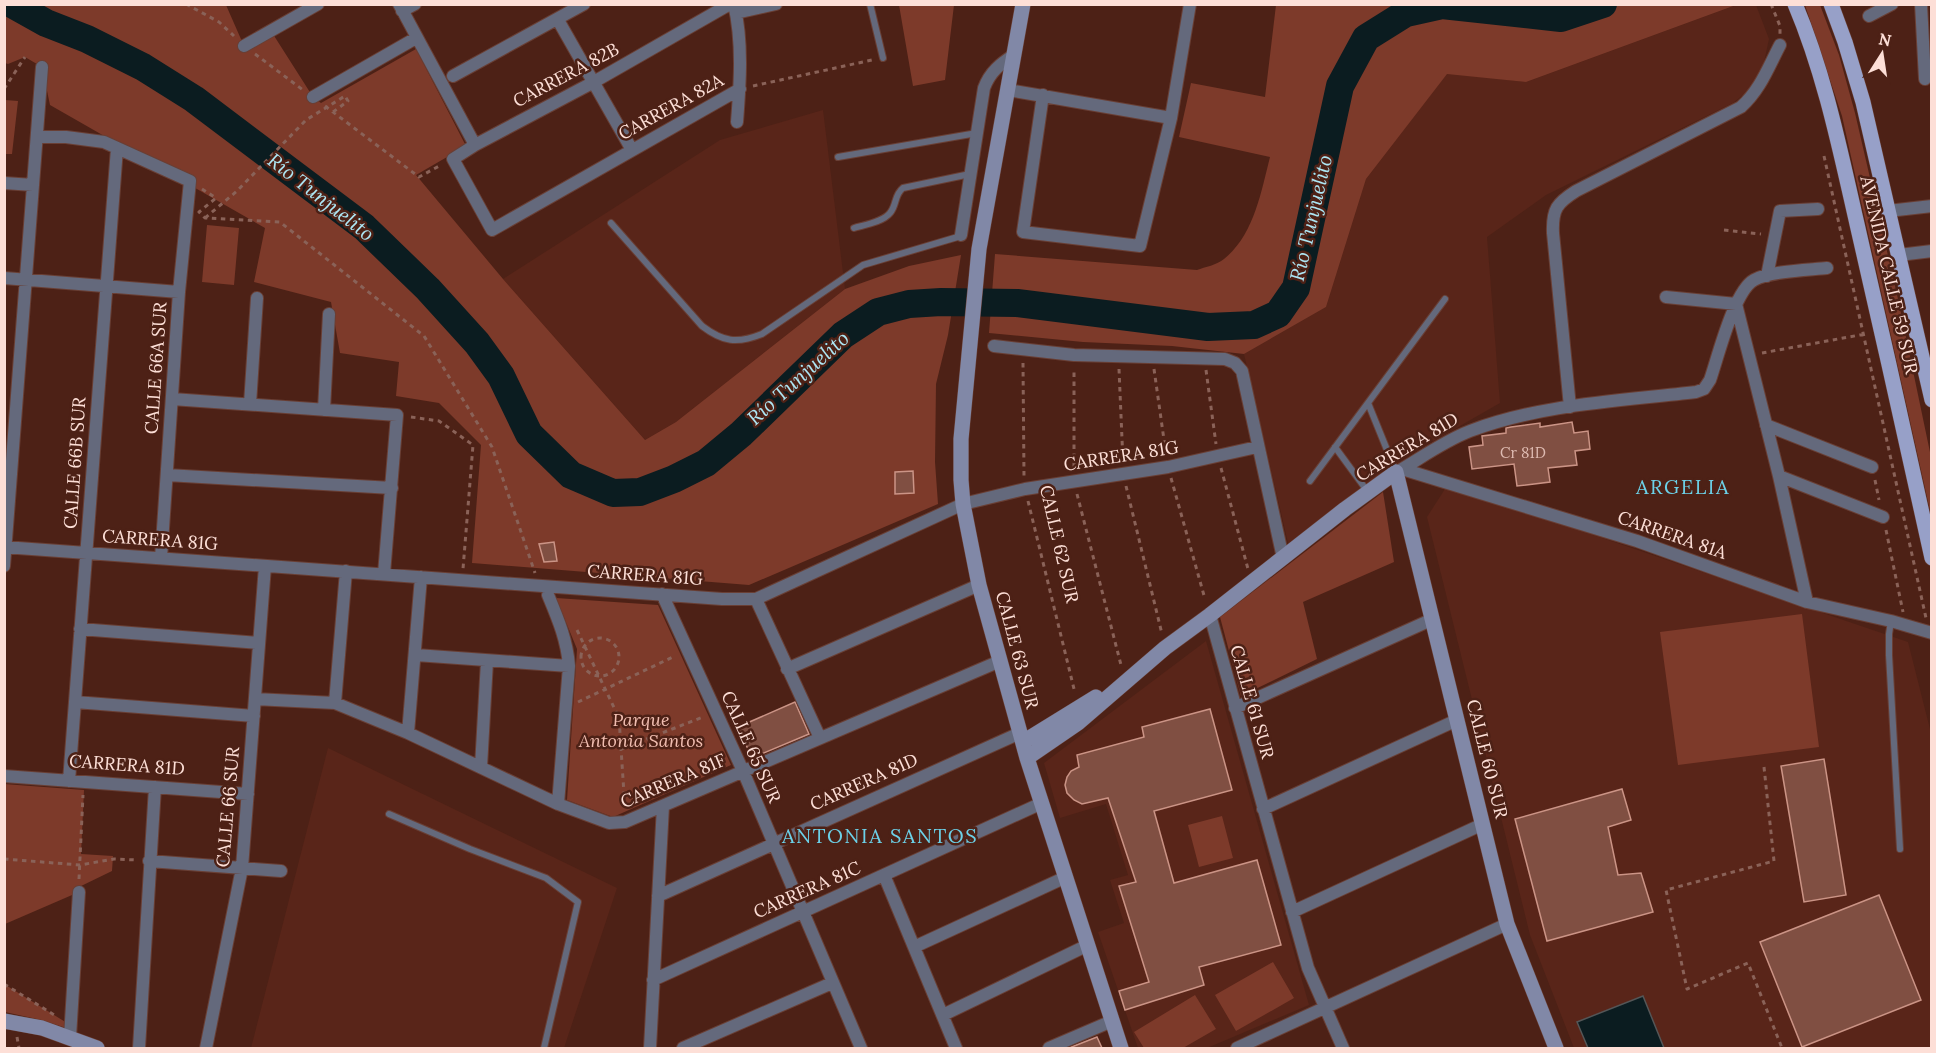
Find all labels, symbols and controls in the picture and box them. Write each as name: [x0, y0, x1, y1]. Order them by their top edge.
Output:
north arrow: [1852, 24, 1912, 84]
text: N: [1877, 28, 1893, 50]
street label: CARRERA 82B: [509, 37, 623, 112]
street label: CARRERA 82A: [614, 68, 728, 145]
water label: Río Tunjuelito: [263, 147, 380, 246]
water label: Río Tunjuelito: [1284, 152, 1337, 283]
street label: AVENIDA CALLE 59 SUR: [1855, 173, 1924, 377]
street label: CALLE 66A SUR: [139, 300, 172, 435]
water label: Río Tunjuelito: [742, 325, 854, 430]
street label: CALLE 66B SUR: [58, 396, 91, 530]
street label: CARRERA 81D: [1351, 407, 1462, 486]
street label: CARRERA 81G: [1062, 435, 1180, 476]
house number: Cr 81D: [1500, 443, 1546, 462]
district label: ARGELIA: [1635, 474, 1730, 499]
street label: CALLE 62 SUR: [1035, 483, 1084, 606]
street label: CARRERA 81A: [1615, 505, 1730, 564]
street label: CARRERA 81G: [101, 524, 219, 555]
street label: CARRERA 81G: [586, 559, 704, 590]
street label: CALLE 63 SUR: [991, 589, 1044, 712]
street label: CALLE 61 SUR: [1225, 642, 1280, 762]
street label: CALLE 65 SUR: [716, 687, 787, 807]
street label: CALLE 60 SUR: [1462, 697, 1514, 821]
park label: Parque Antonia Santos: [578, 708, 703, 752]
street label: CALLE 66 SUR: [211, 745, 244, 868]
street label: CARRERA 81D: [806, 747, 921, 816]
street label: CARRERA 81F: [617, 748, 729, 813]
street label: CARRERA 81D: [68, 749, 186, 780]
district label: ANTONIA SANTOS: [781, 823, 978, 848]
street label: CARRERA 81C: [750, 856, 864, 923]

